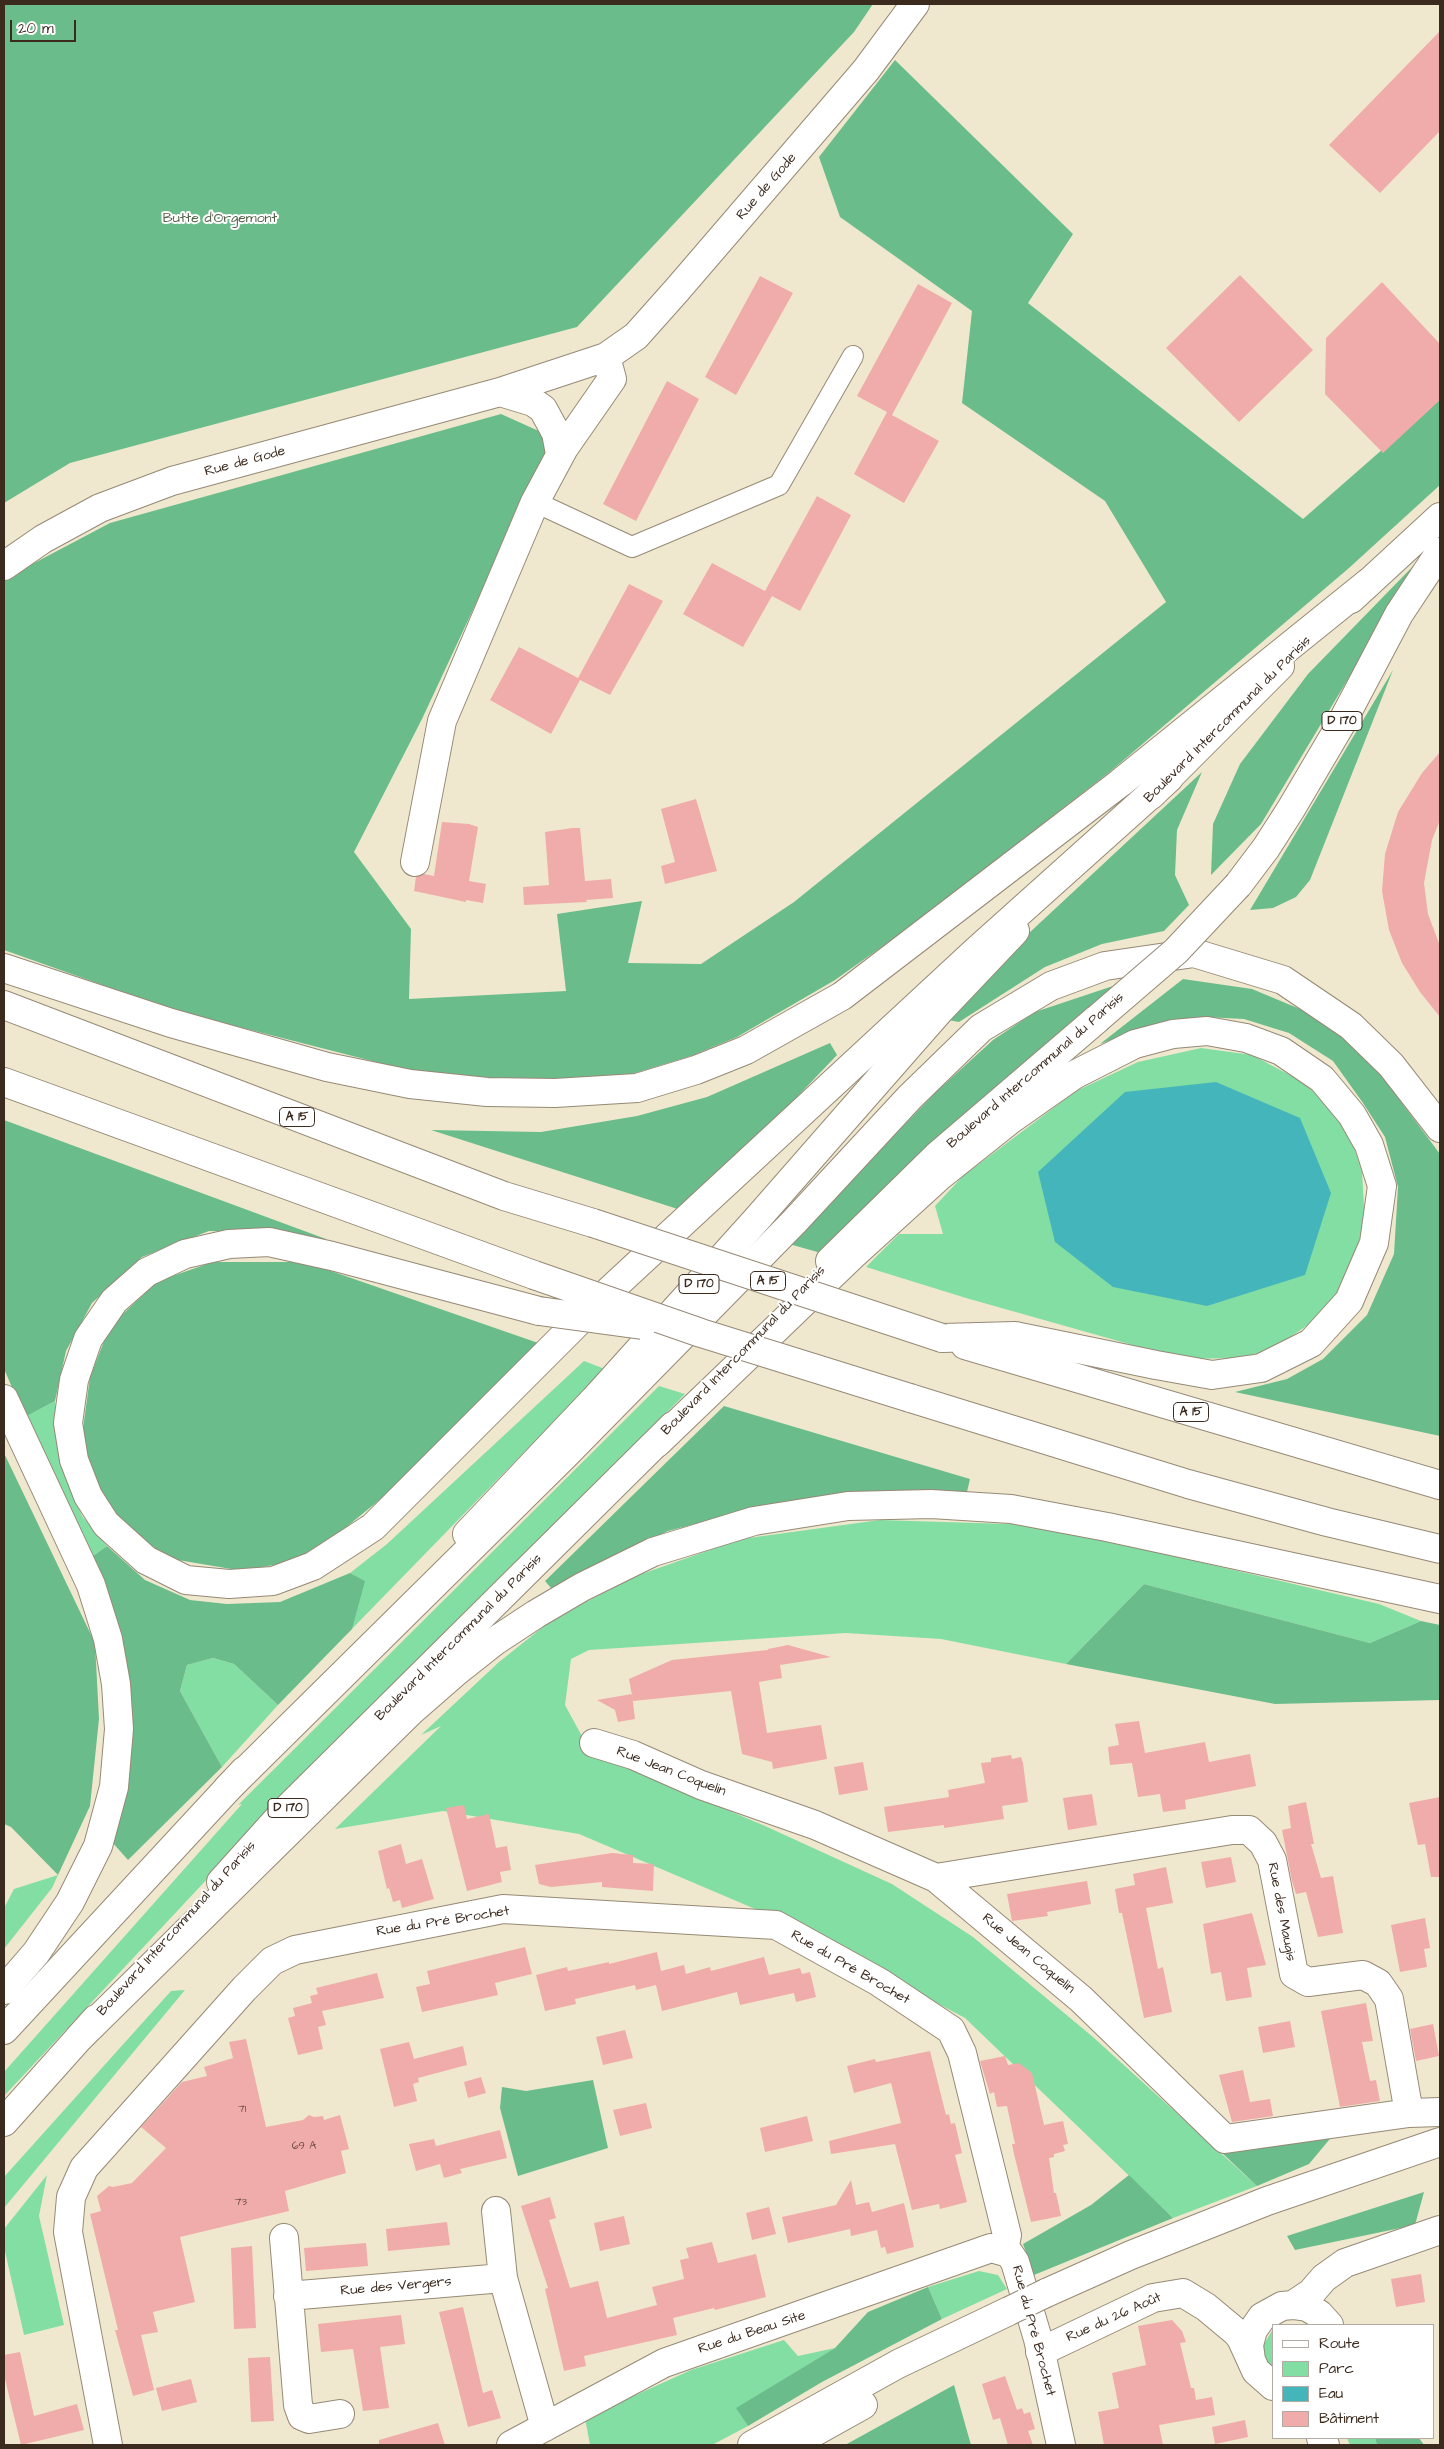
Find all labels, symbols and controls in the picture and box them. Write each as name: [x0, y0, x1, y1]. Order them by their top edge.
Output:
scale bar: [12, 10, 79, 42]
text: 20 m: [18, 18, 54, 39]
street label: Rue de Gode: [733, 150, 801, 224]
park label: Butte d'Orgemont: [163, 211, 277, 227]
street label: Rue de Gode: [203, 443, 287, 481]
street label: Boulevard Intercommunal du Parisis: [1141, 633, 1315, 807]
road number: D 170: [1322, 711, 1362, 730]
street label: Boulevard Intercommunal du Parisis: [944, 989, 1128, 1153]
road number: A 15: [280, 1108, 314, 1126]
street label: Boulevard Intercommunal du Parisis: [658, 1263, 830, 1439]
road number: A 15: [750, 1272, 786, 1290]
road number: D 170: [679, 1274, 719, 1294]
road number: A 15: [1174, 1402, 1208, 1421]
street label: Boulevard Intercommunal du Parisis: [372, 1551, 546, 1725]
street label: Rue Jean Coquelin: [614, 1743, 728, 1801]
road number: D 170: [268, 1799, 308, 1818]
street label: Boulevard Intercommunal du Parisis: [94, 1838, 260, 2020]
street label: Rue des Maugis: [1263, 1861, 1299, 1963]
street label: Rue du Pré Brochet: [375, 1903, 511, 1941]
street label: Rue Jean Coquelin: [978, 1910, 1078, 1998]
street label: Rue du Pré Brochet: [788, 1927, 912, 2009]
house number: 71: [238, 2103, 246, 2117]
house number: 69 A: [292, 2140, 316, 2154]
house number: 73: [235, 2196, 247, 2210]
street label: Rue du Pré Brochet: [1007, 2264, 1059, 2398]
street label: Rue des Vergers: [340, 2274, 452, 2300]
street label: Rue du 26 Août: [1064, 2290, 1164, 2346]
street label: Rue du Beau Site: [696, 2308, 808, 2358]
legend: [1272, 2324, 1434, 2439]
text: Route: [1319, 2333, 1360, 2354]
text: Parc: [1319, 2358, 1354, 2379]
text: Eau: [1319, 2383, 1343, 2404]
text: Bâtiment: [1319, 2408, 1379, 2429]

